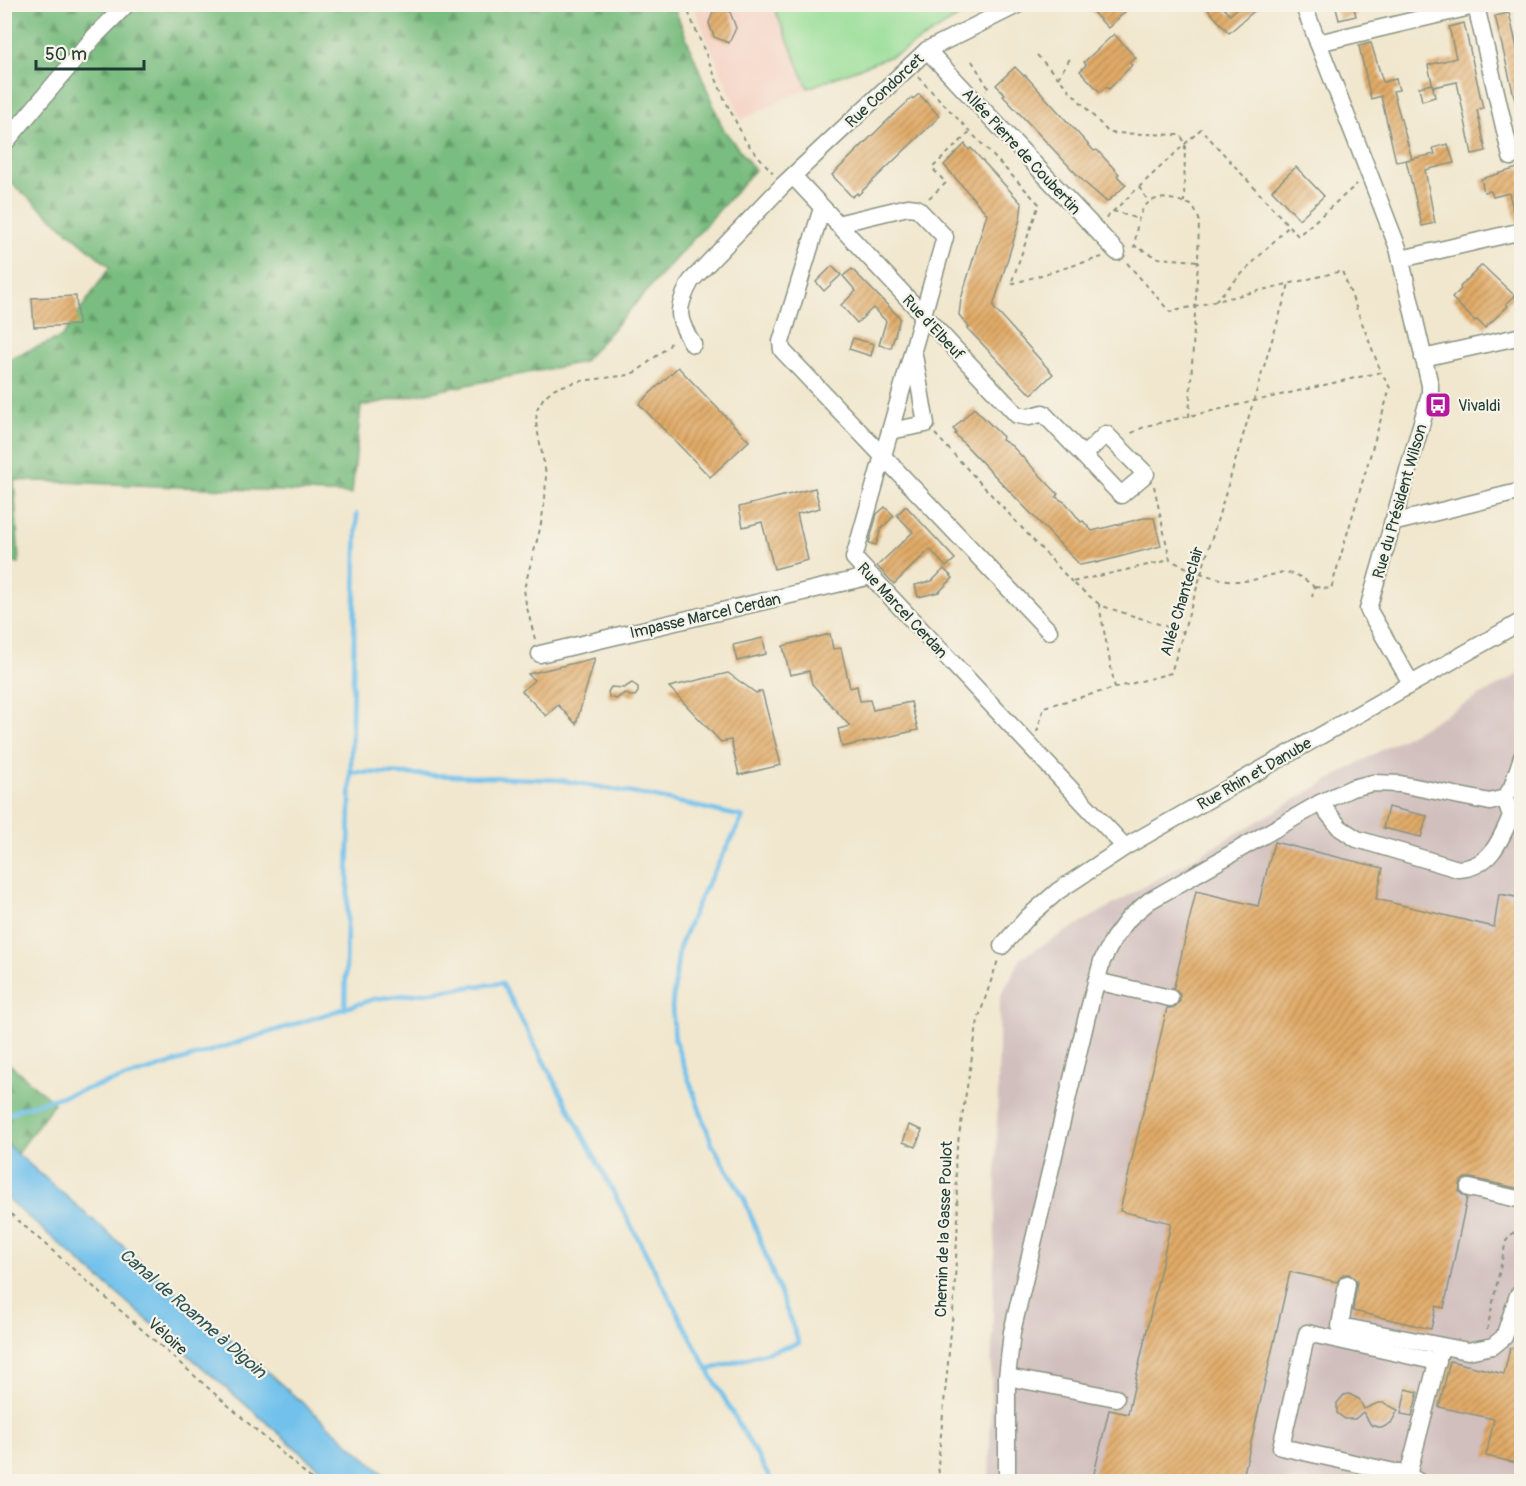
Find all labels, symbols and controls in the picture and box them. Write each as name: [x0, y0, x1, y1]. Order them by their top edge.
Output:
scale bar: [36, 33, 144, 71]
text: 50 m: [45, 43, 87, 66]
street label: Rue Condorcet: [841, 49, 929, 132]
street label: Allée Pierre de Coubertin: [958, 84, 1085, 219]
street label: Rue d'Elbeuf: [898, 291, 969, 365]
bus stop icon: Vivaldi: [1423, 390, 1453, 420]
place label: Vivaldi: [1458, 396, 1500, 416]
street label: Rue du Président Wilson: [1368, 422, 1432, 581]
street label: Allée Chanteclair: [1156, 544, 1208, 658]
street label: Rue Marcel Cerdan: [853, 559, 952, 663]
street label: Impasse Marcel Cerdan: [628, 589, 783, 643]
street label: Rue Rhin et Danube: [1194, 733, 1315, 815]
street label: Chemin de la Gasse Poulot: [931, 1140, 957, 1318]
water label: Canal de Roanne à Digoin: [115, 1243, 271, 1384]
street label: Véloire: [143, 1314, 191, 1360]

